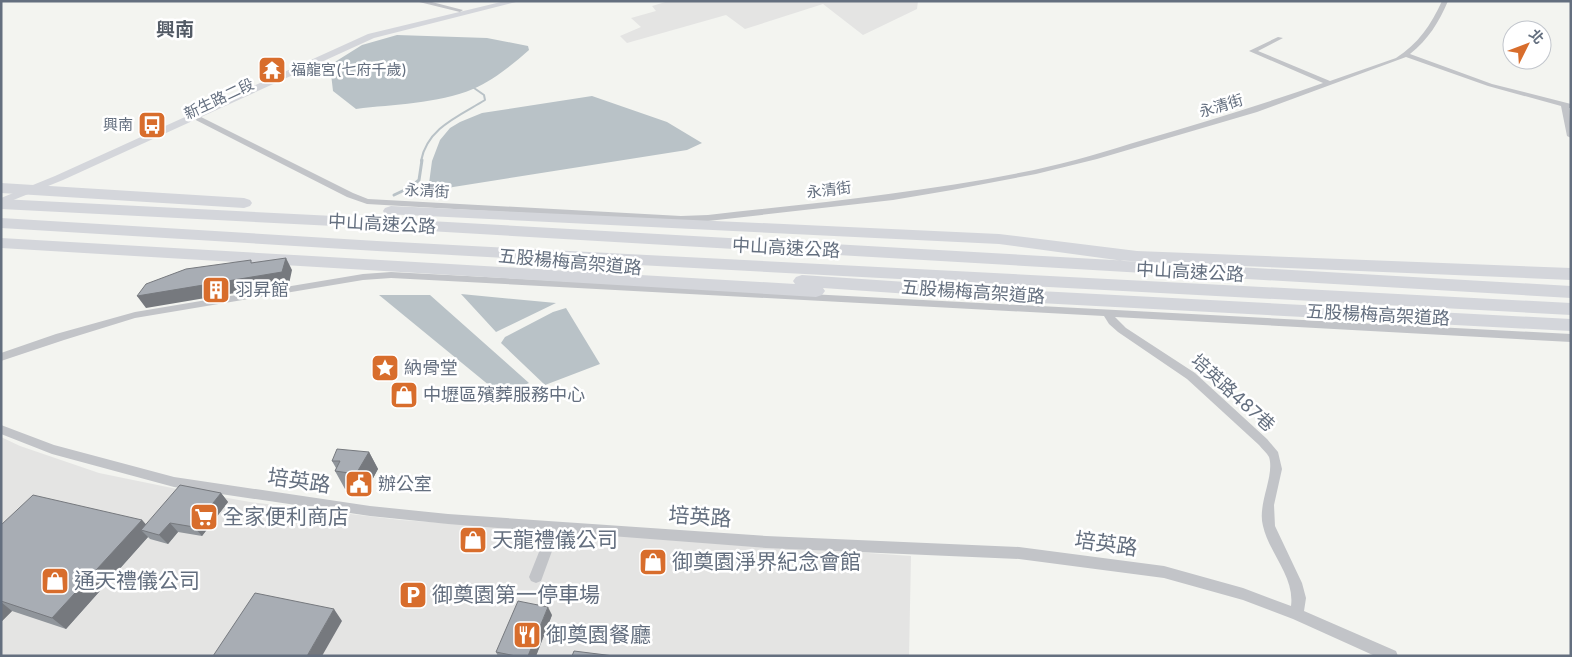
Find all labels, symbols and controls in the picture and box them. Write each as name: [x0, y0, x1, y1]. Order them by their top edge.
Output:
district label: 興南: [156, 18, 194, 41]
north arrow: [1502, 20, 1552, 70]
text: 北: [1526, 25, 1548, 47]
temple icon: 福龍宮(七府千歲): [257, 55, 287, 85]
place label: 福龍宮(七府千歲): [291, 60, 407, 79]
street label: 新生路二段: [181, 74, 257, 123]
street label: 永清街: [1197, 90, 1245, 121]
bus stop icon: 興南: [137, 110, 167, 140]
place label: 興南: [103, 115, 133, 134]
street label: 永清街: [805, 177, 852, 202]
street label: 永清街: [404, 180, 450, 201]
street label: 中山高速公路: [328, 210, 437, 237]
street label: 中山高速公路: [732, 234, 841, 261]
street label: 五股楊梅高架道路: [497, 245, 643, 278]
street label: 中山高速公路: [1136, 258, 1245, 285]
building icon: 羽昇館: [201, 275, 231, 305]
street label: 五股楊梅高架道路: [900, 276, 1046, 307]
place label: 羽昇館: [235, 279, 289, 300]
street label: 五股楊梅高架道路: [1306, 300, 1450, 329]
street label: 培英路487巷: [1187, 350, 1279, 436]
place icon: 納骨堂: [370, 353, 400, 383]
place label: 納骨堂: [404, 357, 458, 378]
shop icon: 中壢區殯葬服務中心: [389, 380, 419, 410]
place label: 中壢區殯葬服務中心: [423, 384, 585, 405]
street label: 培英路: [266, 464, 332, 497]
public building icon: 辦公室: [344, 469, 374, 499]
place label: 辦公室: [378, 473, 432, 494]
supermarket icon: 全家便利商店: [189, 502, 219, 532]
street label: 培英路: [668, 502, 732, 531]
place label: 全家便利商店: [223, 504, 349, 529]
shop icon: 天龍禮儀公司: [458, 525, 488, 555]
place label: 天龍禮儀公司: [492, 527, 618, 552]
street label: 培英路: [1073, 527, 1139, 560]
shop icon: 御奠園淨界紀念會館: [638, 547, 668, 577]
place label: 御奠園淨界紀念會館: [672, 549, 861, 574]
shop icon: 通天禮儀公司: [40, 566, 70, 596]
place label: 通天禮儀公司: [74, 568, 200, 593]
parking icon: 御奠園第一停車場: [398, 580, 428, 610]
place label: 御奠園第一停車場: [432, 582, 600, 607]
restaurant icon: 御奠園餐廳: [512, 620, 542, 650]
place label: 御奠園餐廳: [546, 622, 651, 647]

